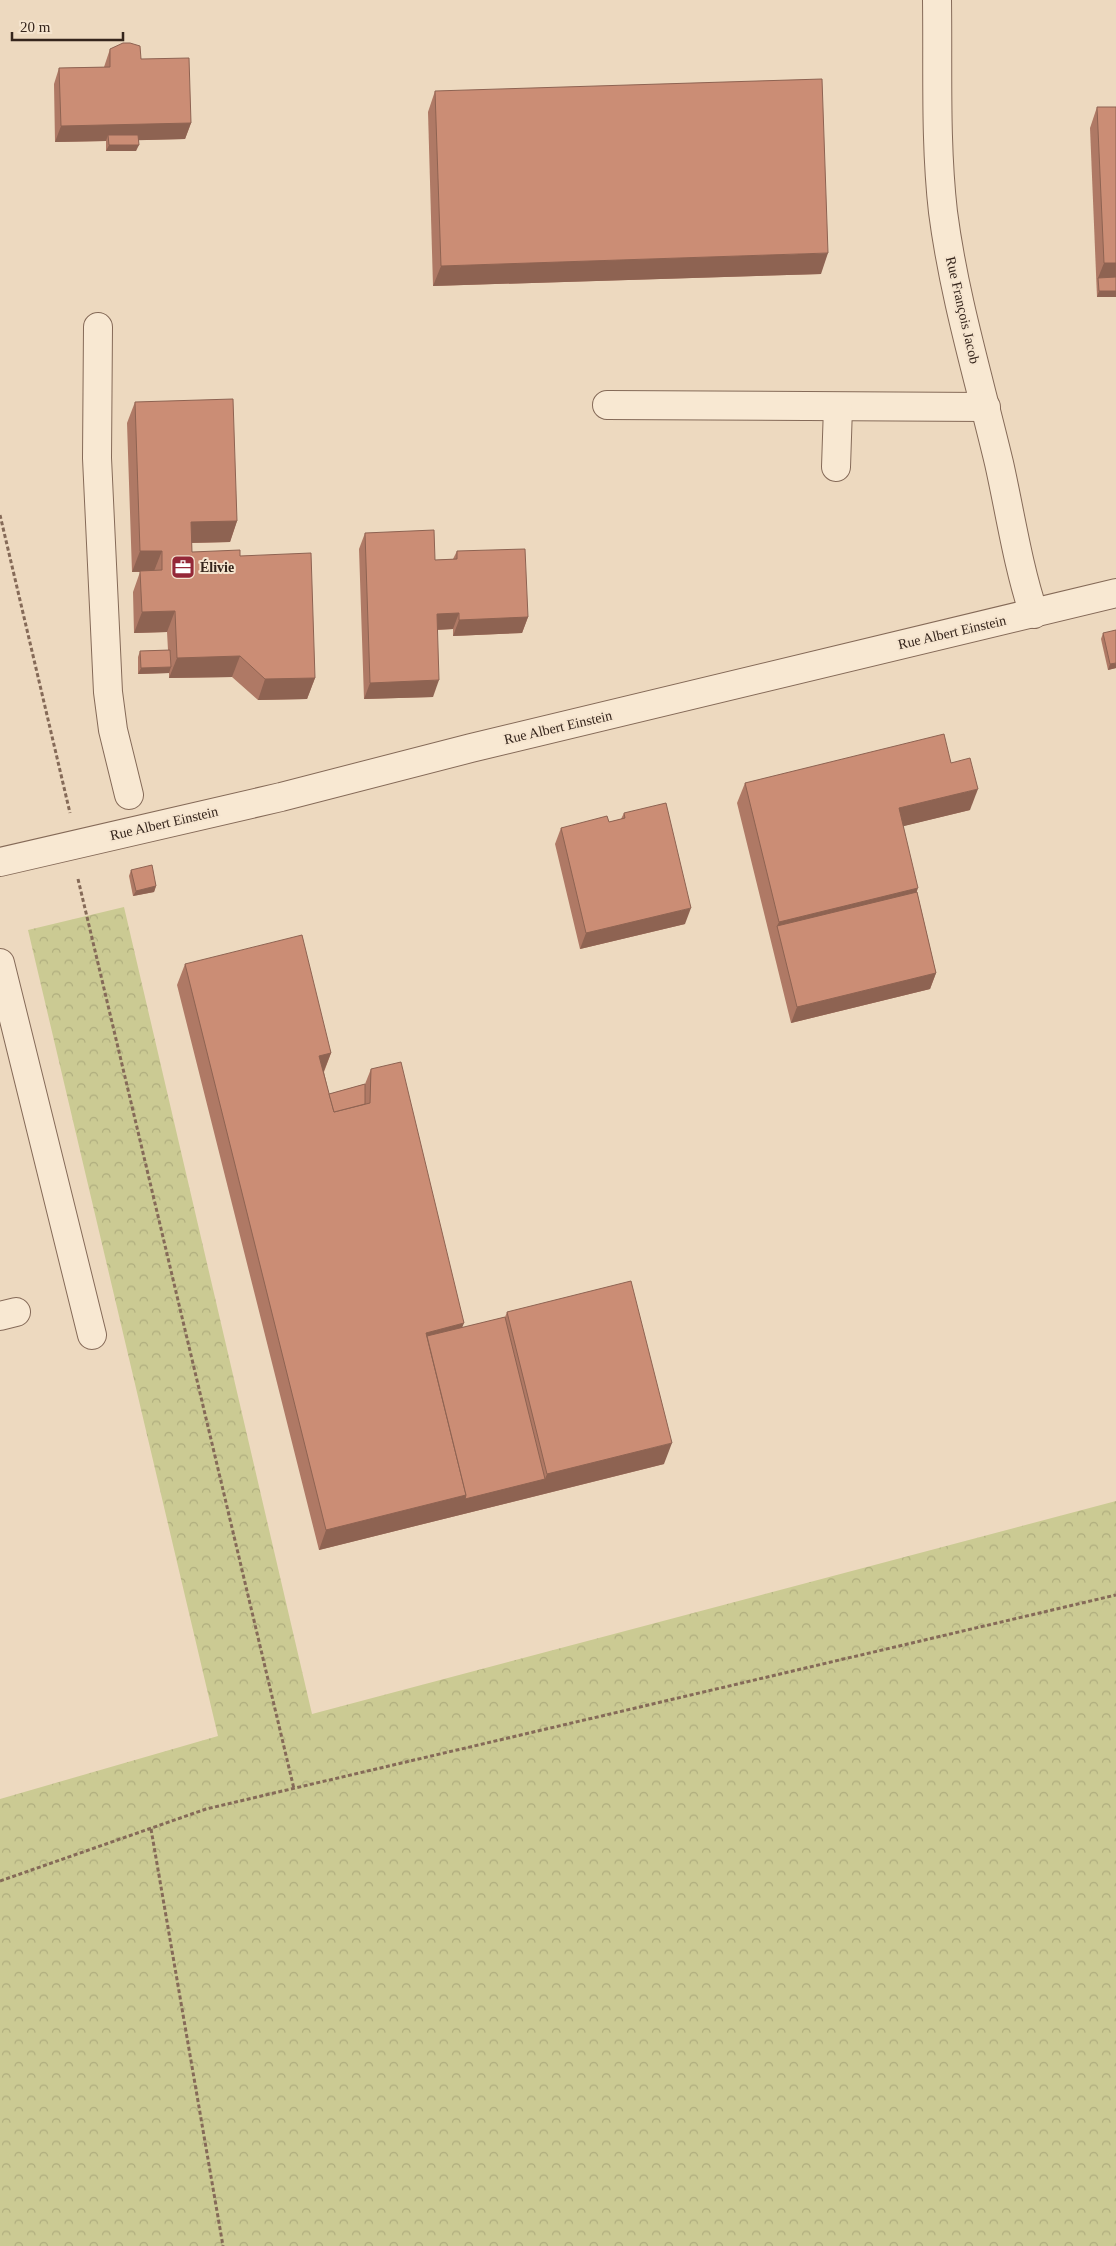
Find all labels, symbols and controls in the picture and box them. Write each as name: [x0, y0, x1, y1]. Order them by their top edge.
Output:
scale bar: [12, 10, 124, 42]
text: 20 m: [20, 19, 51, 35]
street label: Rue François Jacob: [943, 255, 982, 365]
office icon: Élivie: [170, 554, 196, 580]
place label: Élivie: [200, 559, 234, 575]
street label: Rue Albert Einstein: [897, 613, 1008, 652]
street label: Rue Albert Einstein: [503, 708, 614, 747]
street label: Rue Albert Einstein: [109, 804, 220, 843]

